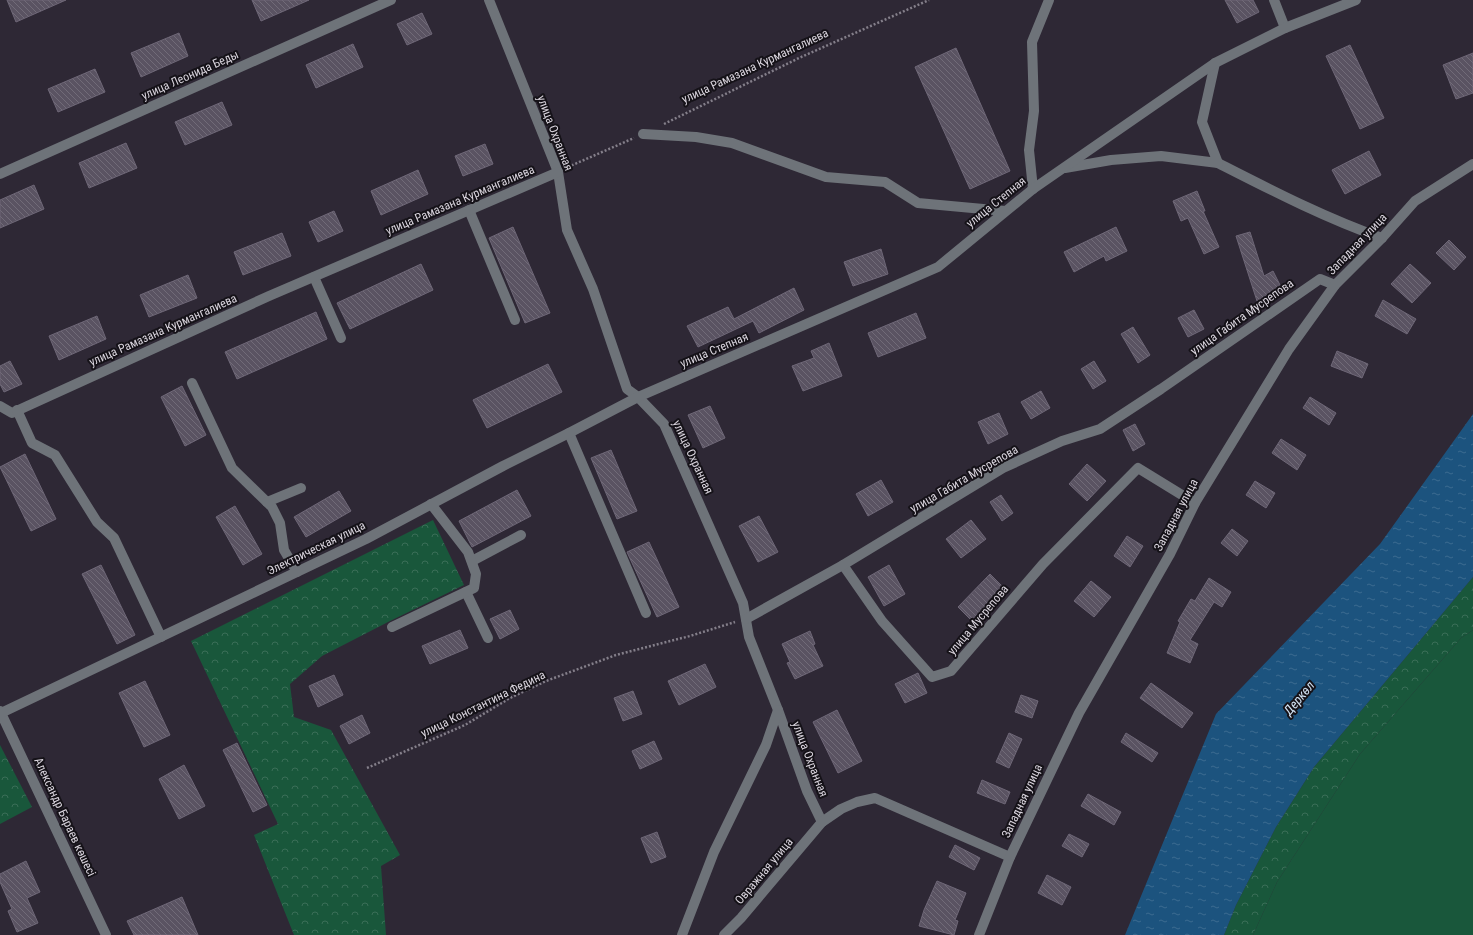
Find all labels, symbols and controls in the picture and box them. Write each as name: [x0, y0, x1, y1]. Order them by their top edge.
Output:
street label: улица Рамазана Курмангалиева: [679, 26, 831, 106]
street label: улица Леонида Беды: [139, 47, 241, 103]
street label: улица Охранная: [534, 93, 576, 173]
street label: улица Рамазана Курмангалиева: [384, 162, 537, 238]
street label: улица Степная: [963, 174, 1029, 230]
street label: Западная улица: [1324, 210, 1390, 278]
street label: улица Габита Мусрепова: [1188, 276, 1296, 358]
street label: улица Рамазана Курмангалиева: [87, 291, 239, 369]
street label: улица Степная: [678, 329, 750, 371]
street label: улица Охранная: [670, 418, 716, 496]
street label: улица Габита Мусрепова: [907, 442, 1021, 516]
street label: Западная улица: [1151, 476, 1201, 553]
street label: Электрическая улица: [265, 518, 368, 578]
street label: улица Мусрепова: [945, 582, 1011, 658]
street label: улица Константина Федина: [418, 668, 548, 740]
water label: Деркөл: [1280, 678, 1318, 719]
street label: улица Охранная: [789, 719, 831, 799]
street label: Александр Бараев көшесі: [31, 755, 99, 879]
street label: Западная улица: [999, 762, 1045, 840]
street label: Овражная улица: [732, 835, 796, 907]

